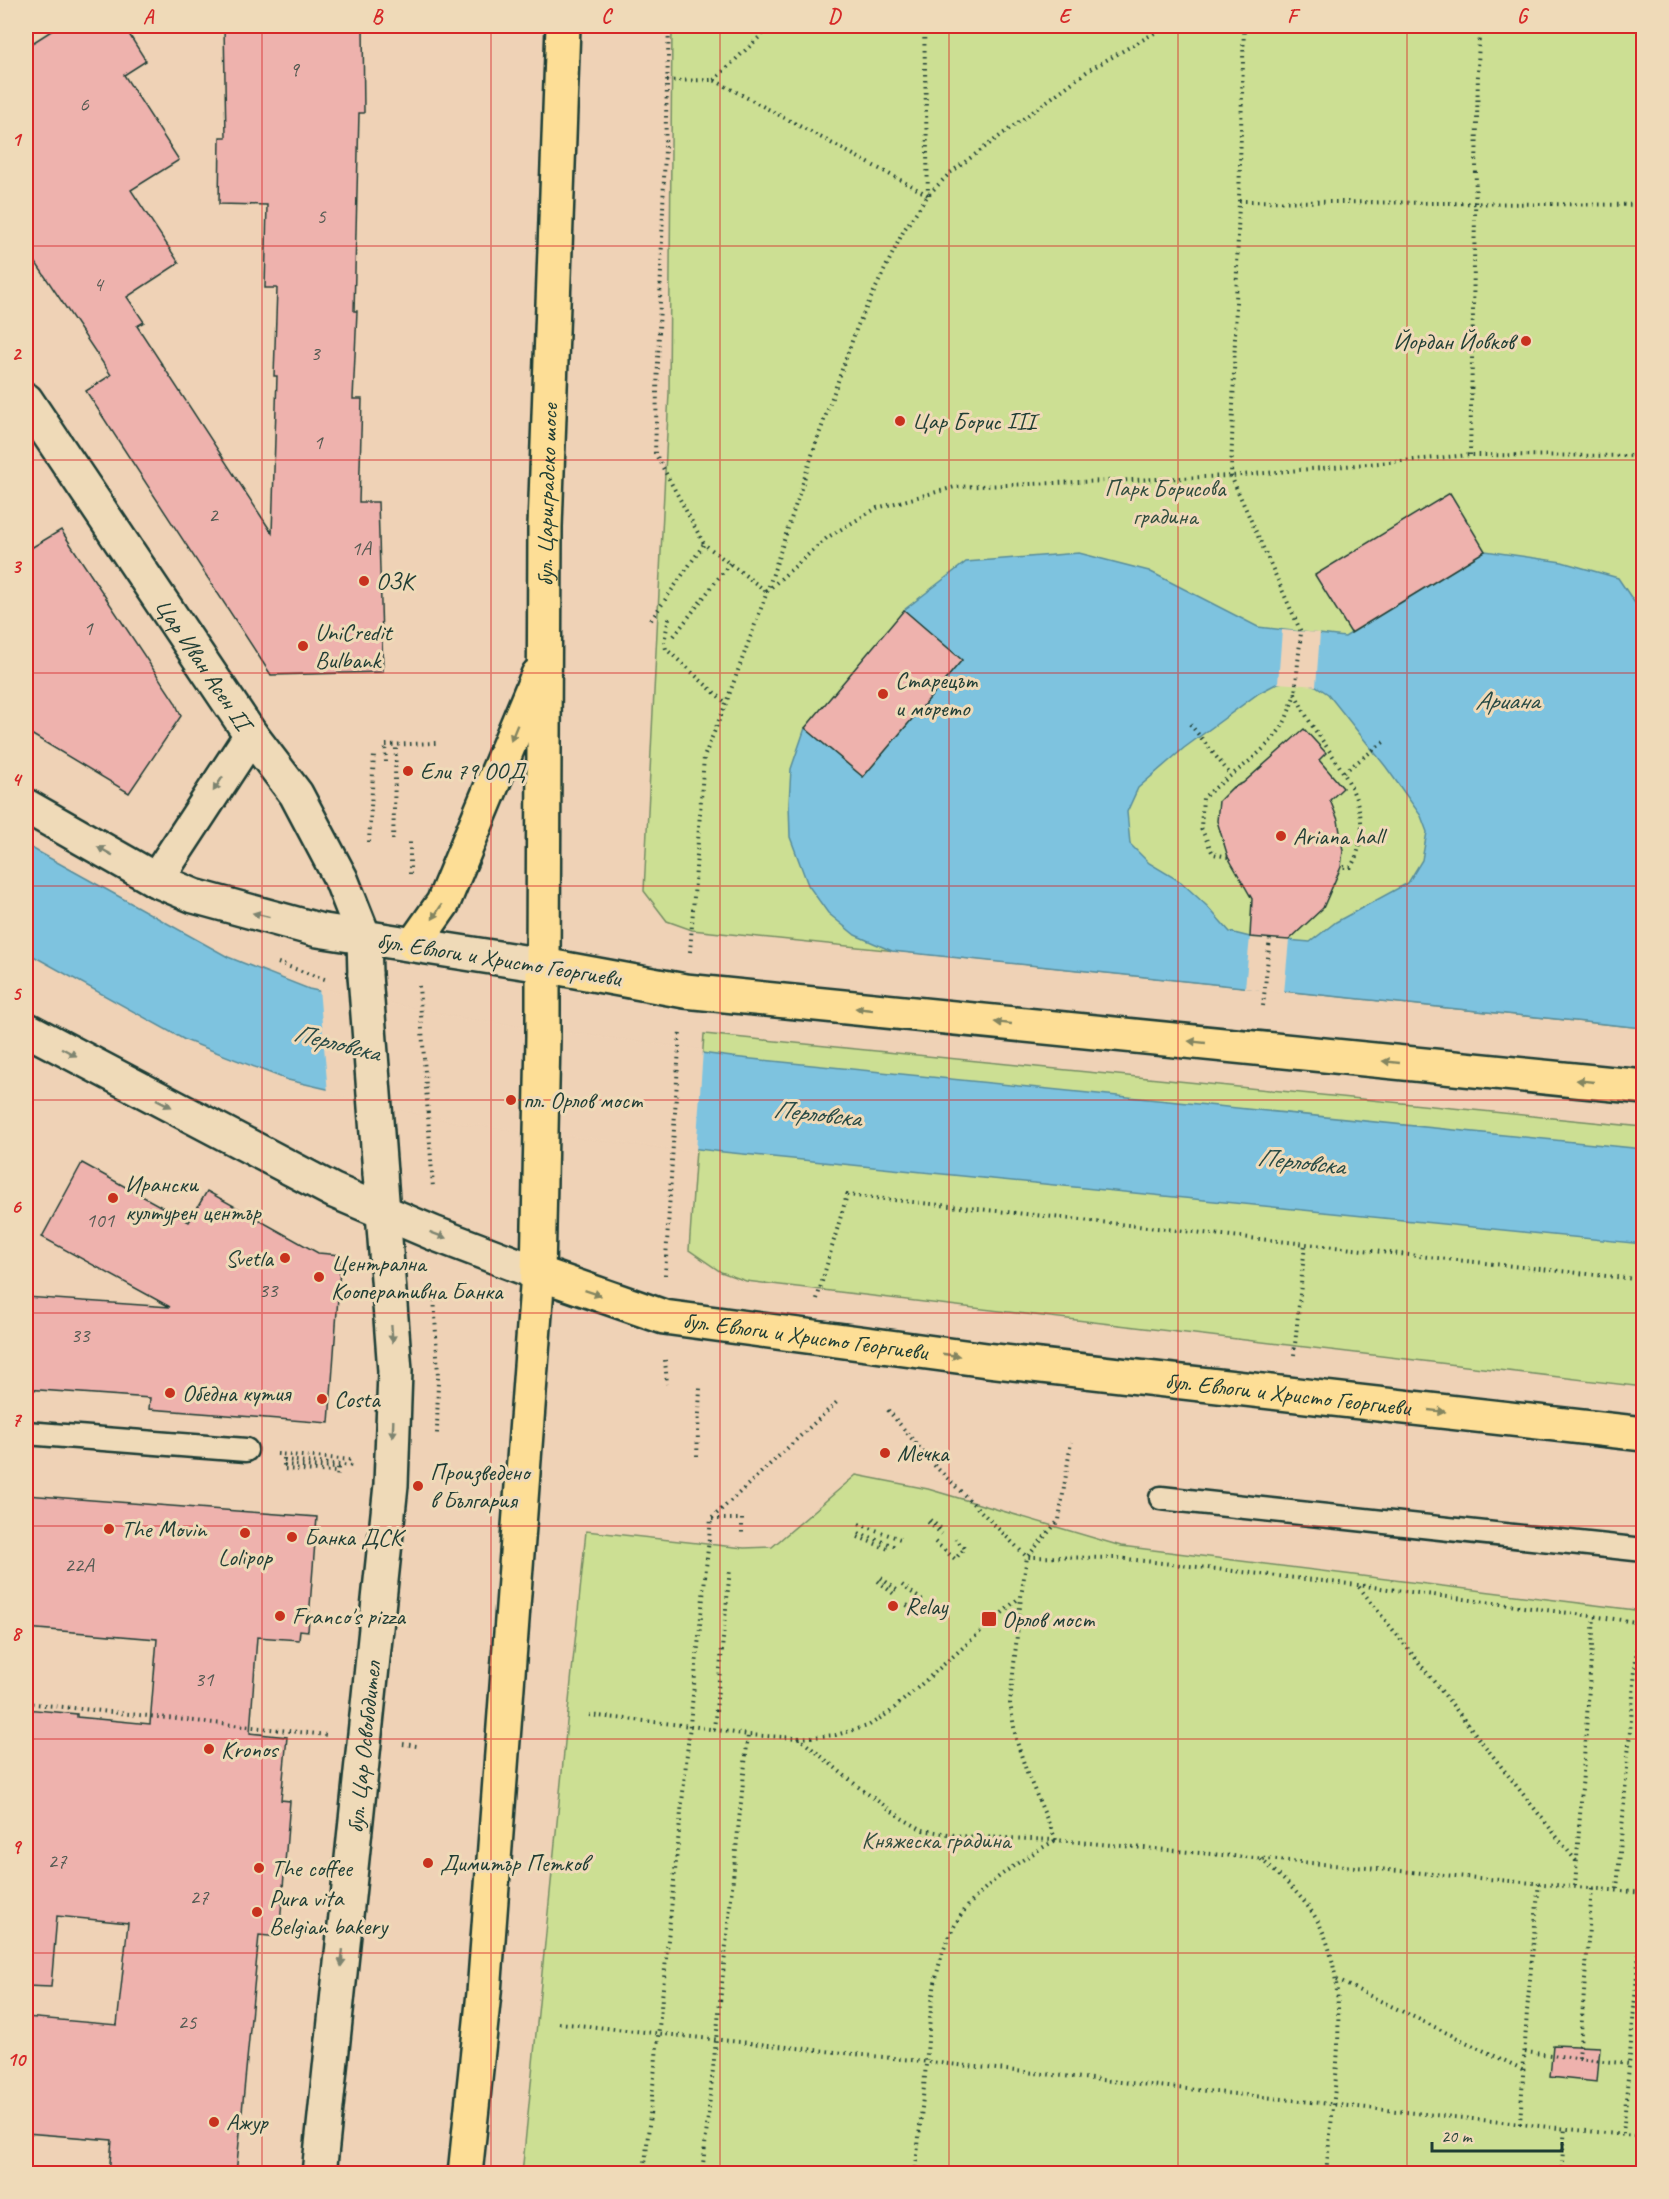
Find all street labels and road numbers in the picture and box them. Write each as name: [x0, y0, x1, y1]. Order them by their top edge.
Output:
street label: бул. Цариградско шосе: [530, 401, 564, 586]
street label: Цар Иван Асен II: [148, 593, 261, 740]
street label: бул. Евлоги и Христо Георгиеви: [375, 925, 625, 993]
street label: бул. Евлоги и Христо Георгиеви: [681, 1305, 932, 1367]
street label: бул. Евлоги и Христо Георгиеви: [1164, 1365, 1414, 1423]
street label: бул. Цар Освободител: [340, 1659, 388, 1834]

